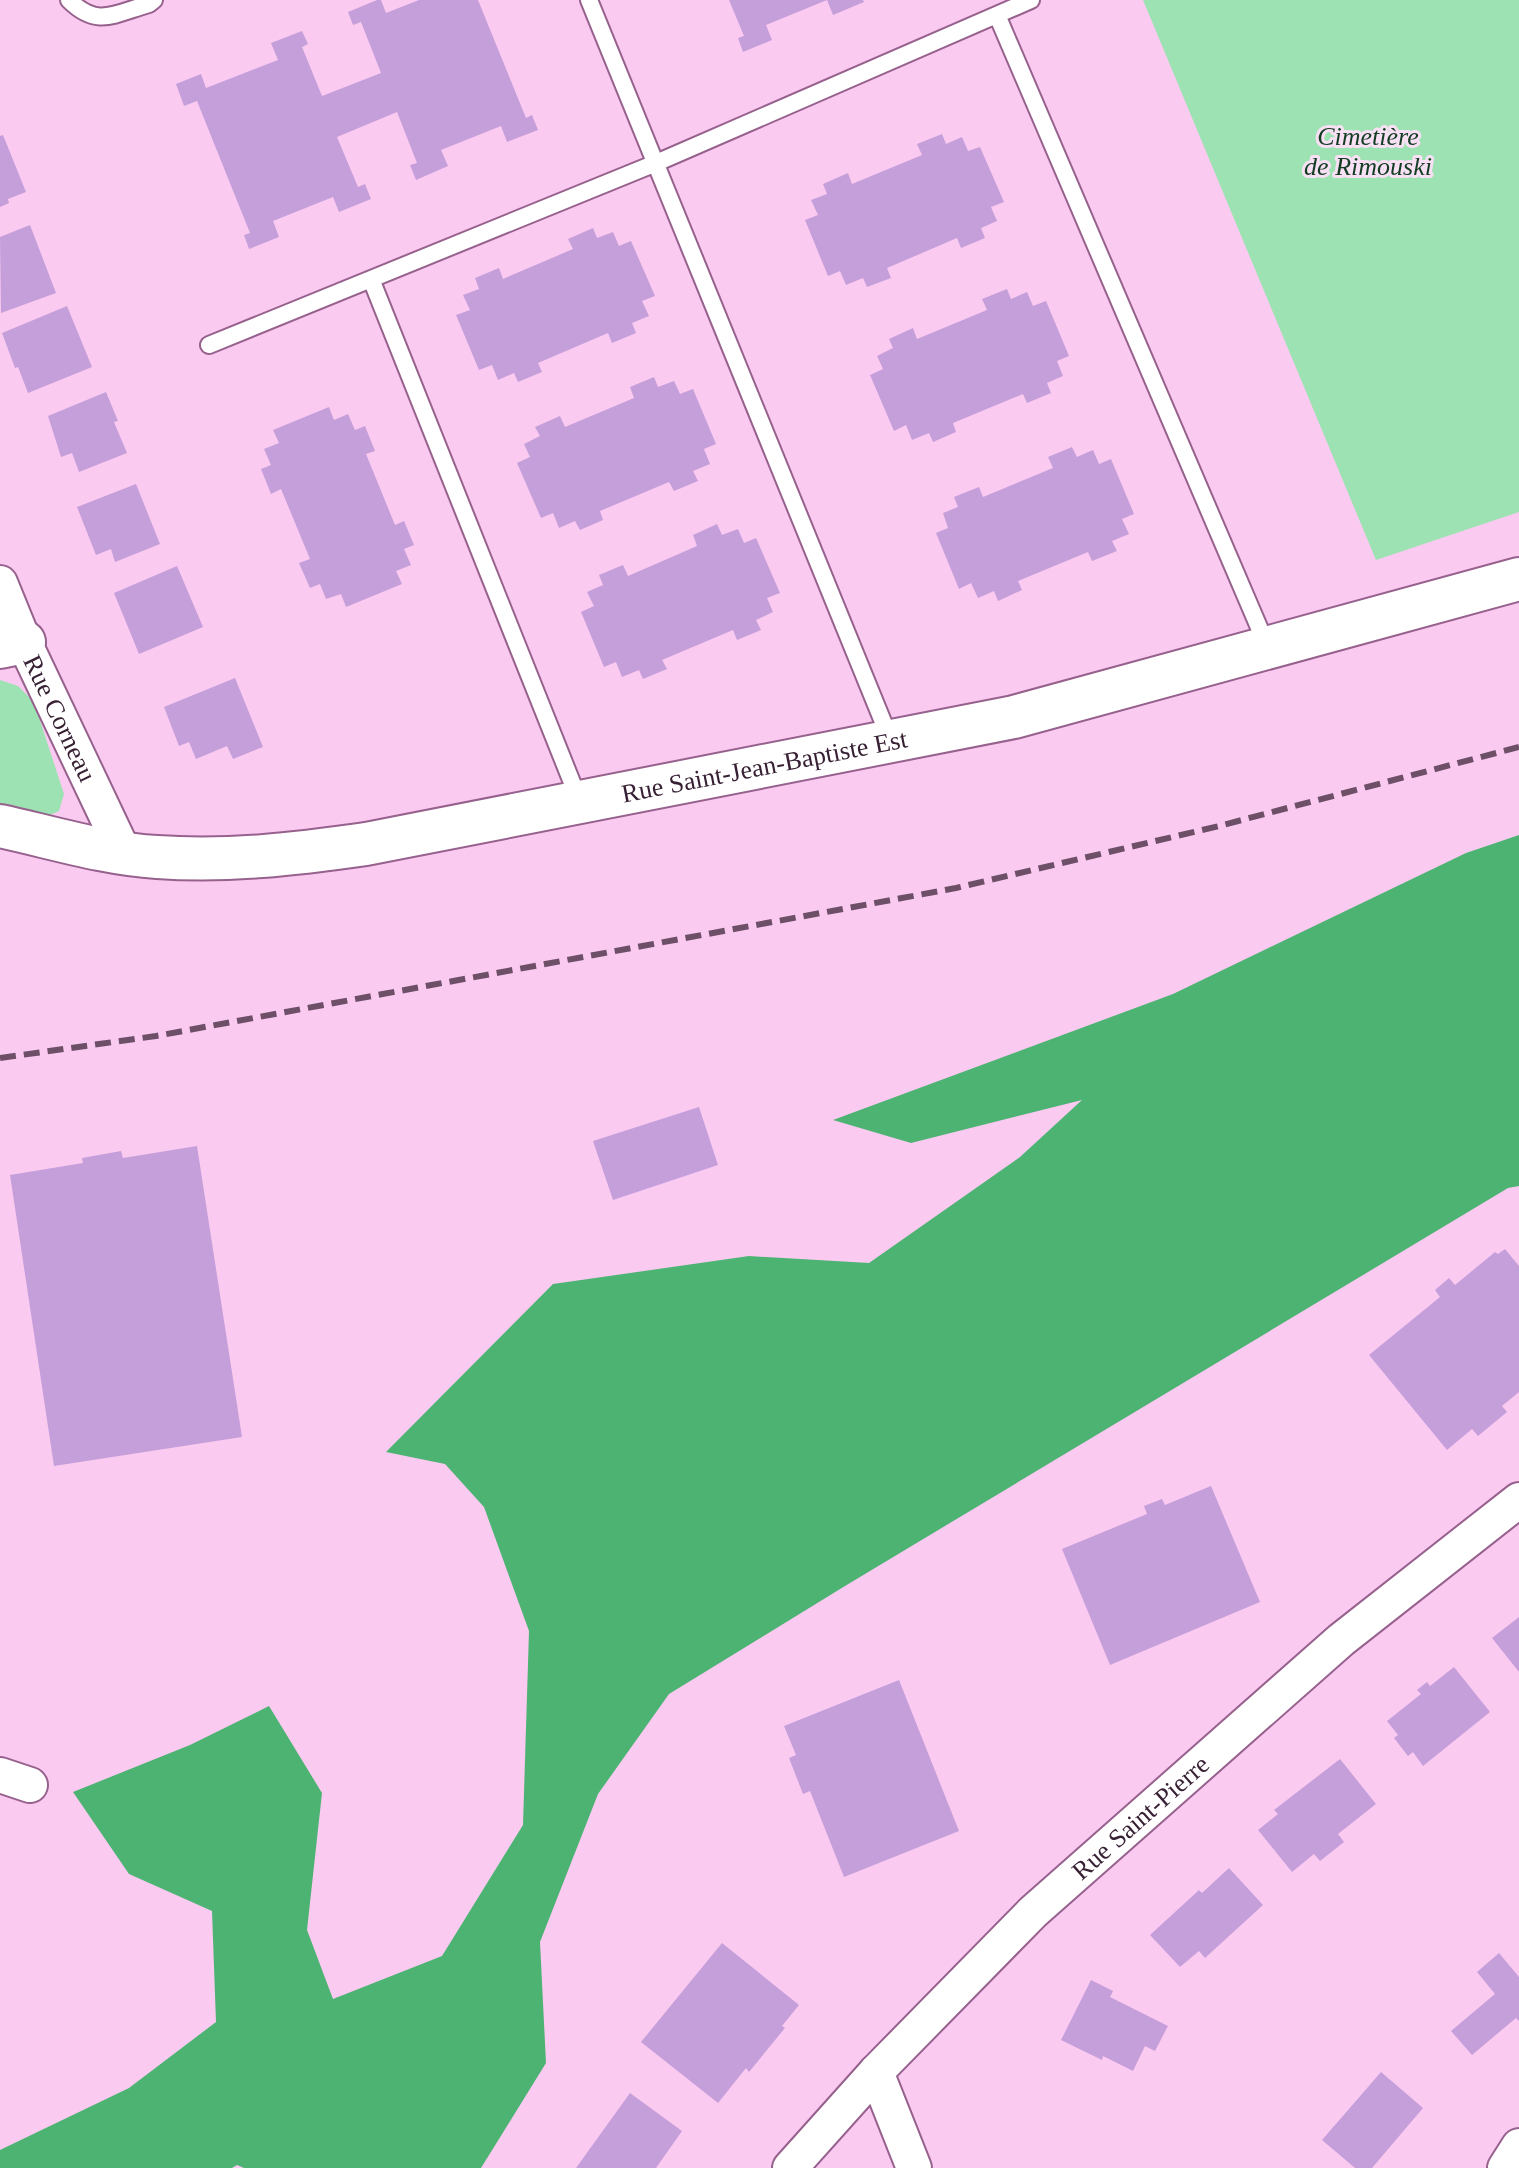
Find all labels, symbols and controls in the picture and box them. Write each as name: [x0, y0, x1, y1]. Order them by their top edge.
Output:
park label: Cimetière de Rimouski: [1304, 122, 1432, 181]
street label: Rue Corneau: [18, 650, 102, 786]
street label: Rue Saint-Jean-Baptiste Est: [619, 724, 910, 808]
street label: Rue Saint-Pierre: [1066, 1749, 1214, 1885]

